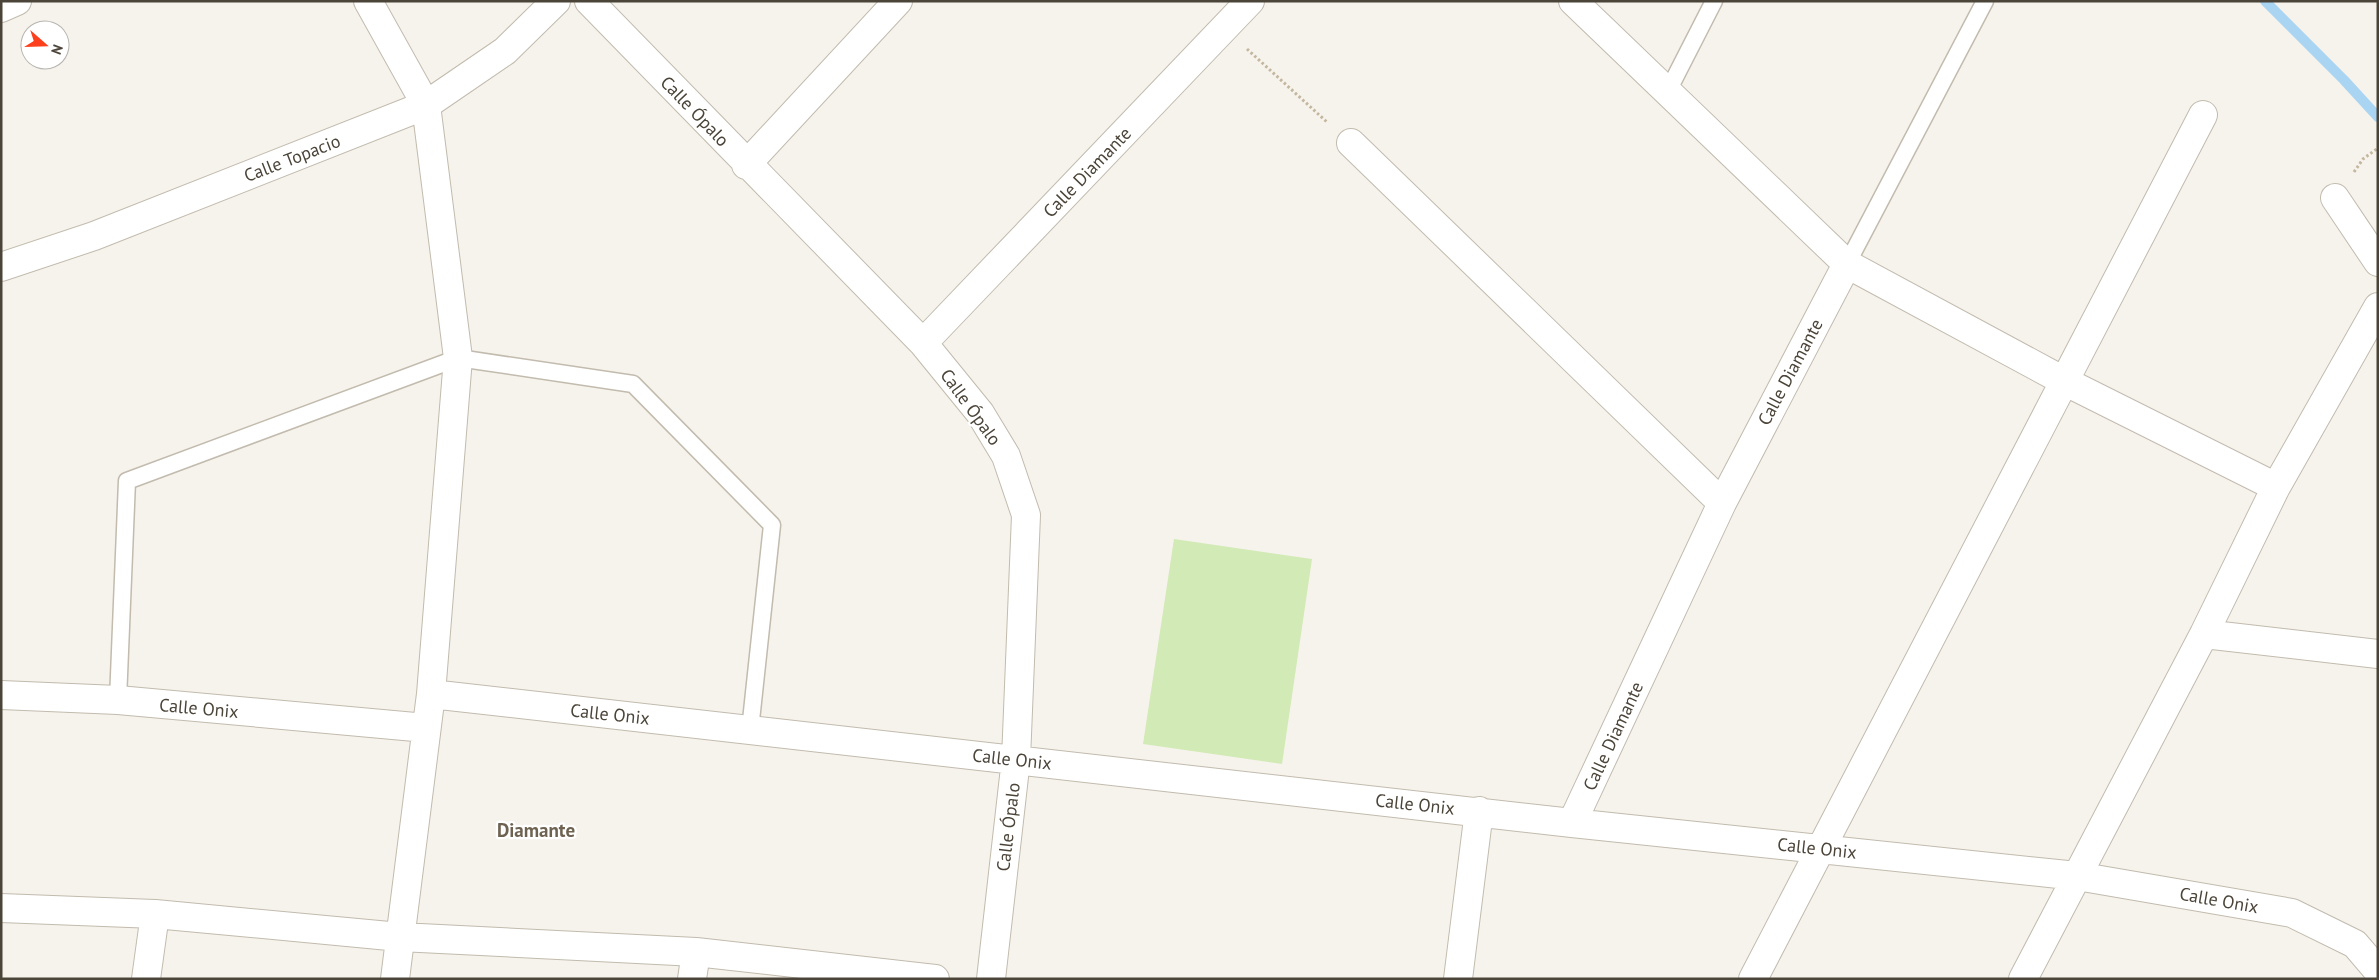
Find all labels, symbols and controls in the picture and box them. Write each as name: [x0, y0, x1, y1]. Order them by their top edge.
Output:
north arrow: [20, 20, 70, 70]
text: N: [47, 42, 67, 57]
street label: Calle Ópalo: [656, 71, 734, 151]
street label: Calle Diamante: [1038, 122, 1136, 222]
street label: Calle Topacio: [241, 129, 343, 187]
street label: Calle Diamante: [1752, 315, 1828, 429]
street label: Calle Ópalo: [935, 364, 1007, 450]
street label: Calle Diamante: [1578, 678, 1648, 794]
street label: Calle Onix: [158, 693, 240, 723]
street label: Calle Onix: [569, 698, 651, 730]
street label: Calle Onix: [971, 743, 1053, 775]
street label: Calle Ópalo: [991, 781, 1025, 873]
street label: Calle Onix: [1374, 788, 1456, 820]
district label: Diamante: [497, 818, 575, 842]
street label: Calle Onix: [1776, 832, 1858, 864]
street label: Calle Onix: [2178, 882, 2260, 918]

